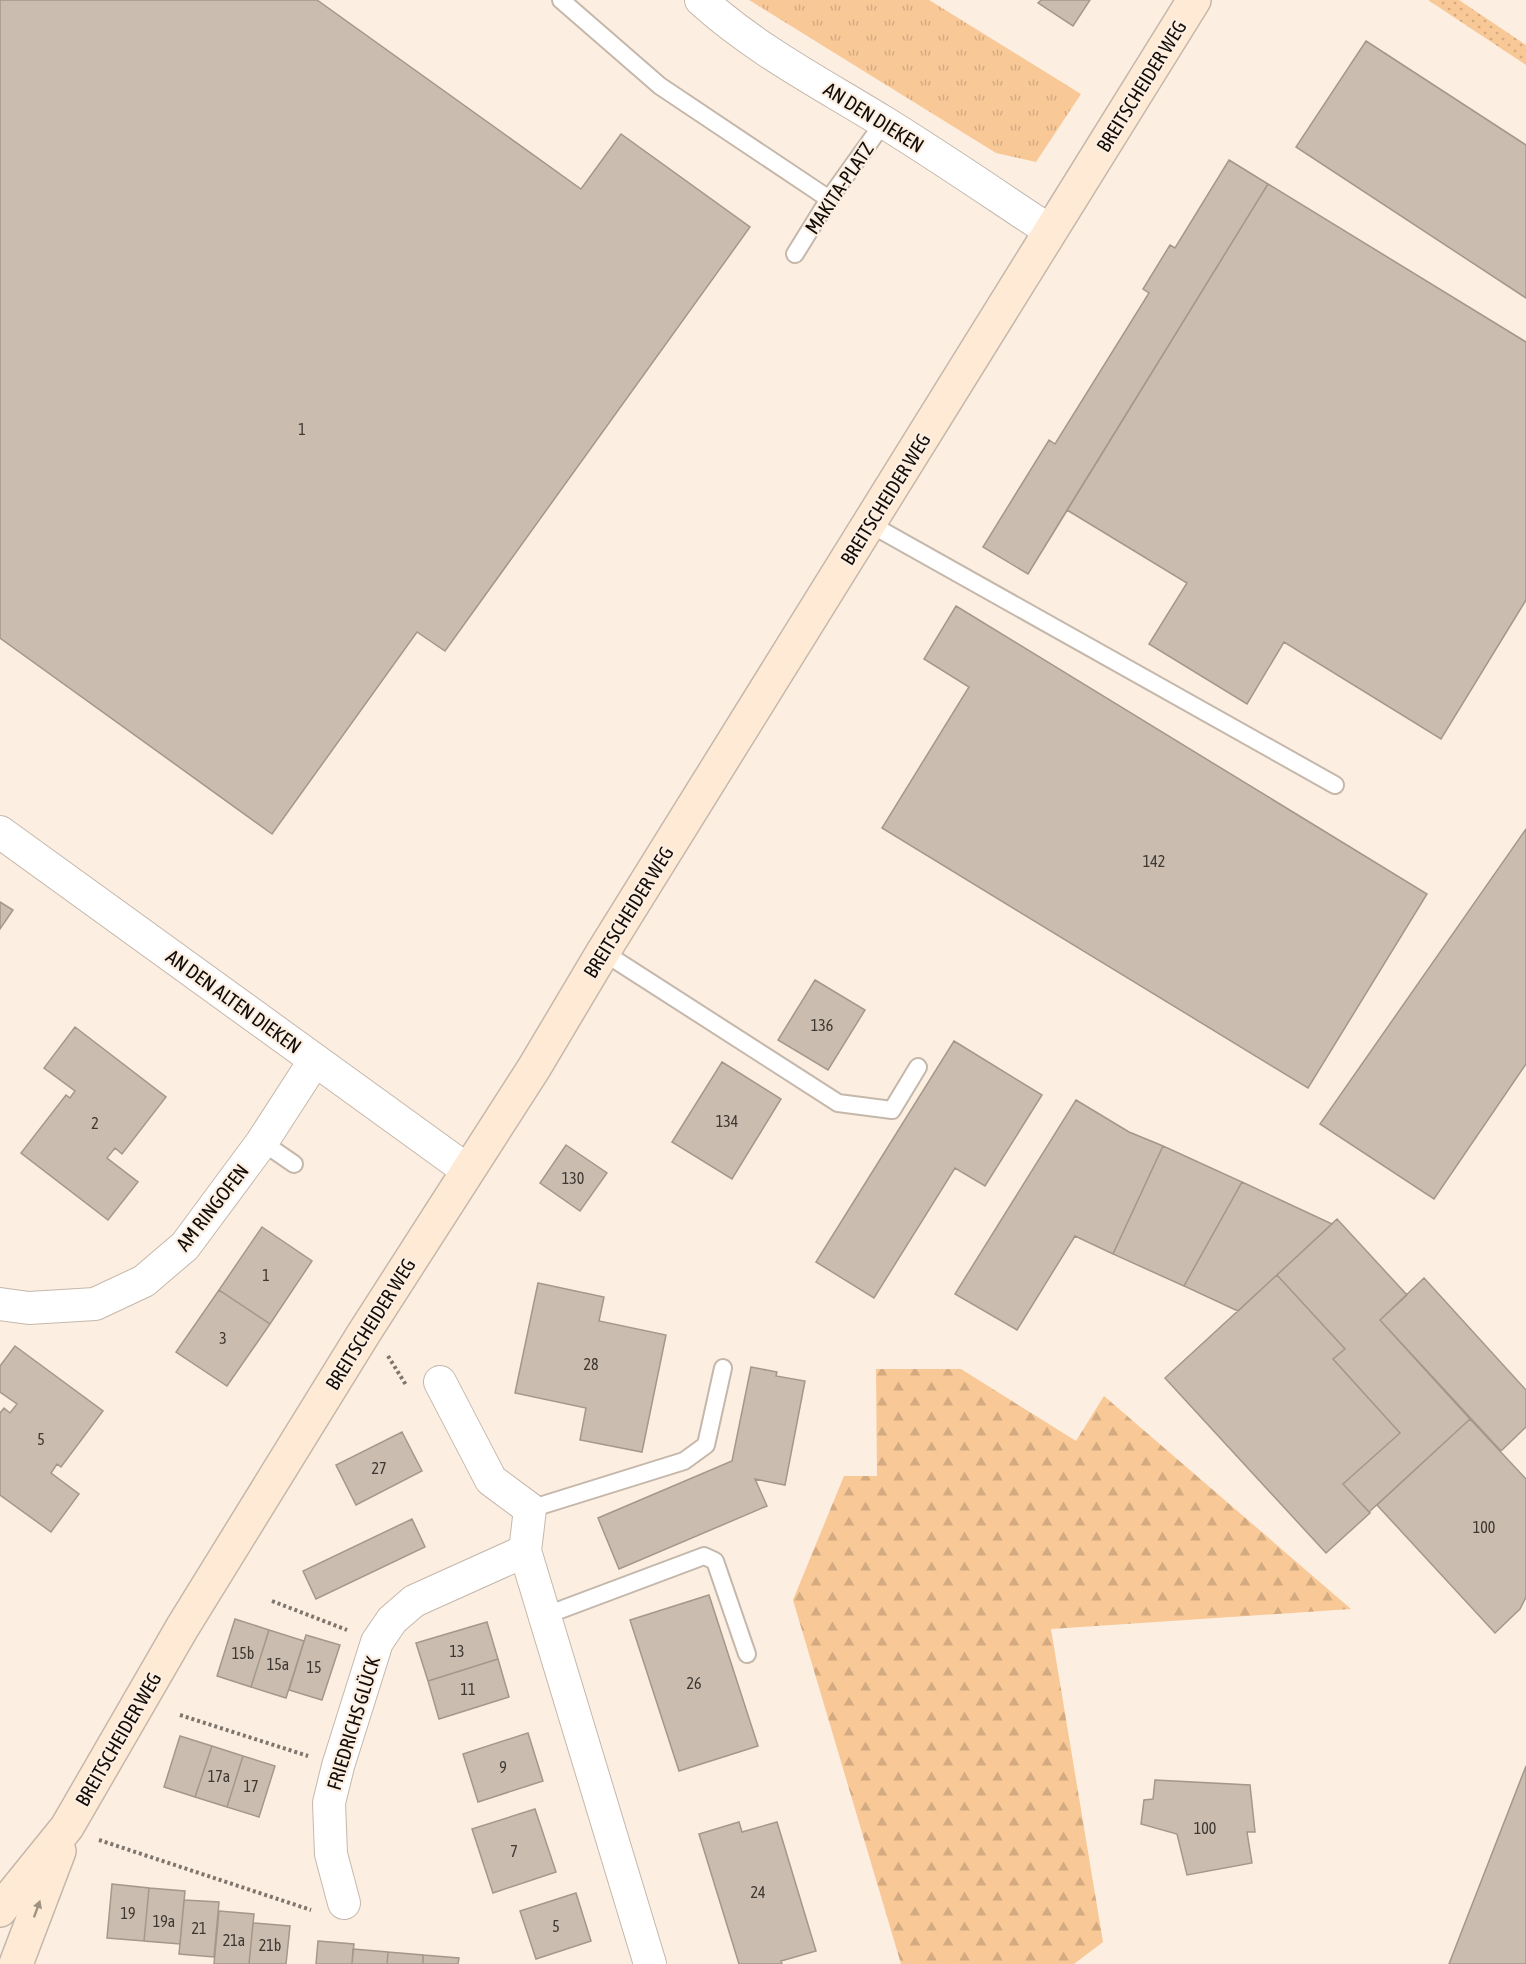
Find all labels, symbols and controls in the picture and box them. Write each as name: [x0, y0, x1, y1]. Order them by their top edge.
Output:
street label: BREITSCHEIDER WEG: [1091, 16, 1191, 156]
street label: AN DEN DIEKEN: [820, 77, 928, 157]
street label: MAKITA-PLATZ: [800, 138, 878, 238]
house number: 1: [298, 420, 306, 438]
street label: BREITSCHEIDER WEG: [835, 429, 935, 569]
street label: BREITSCHEIDER WEG: [578, 842, 678, 982]
house number: 142: [1143, 852, 1165, 870]
street label: AN DEN ALTEN DIEKEN: [162, 944, 306, 1058]
house number: 136: [811, 1016, 833, 1034]
house number: 134: [716, 1112, 738, 1130]
house number: 2: [91, 1114, 99, 1132]
street label: AM RINGOFEN: [171, 1159, 253, 1255]
house number: 130: [562, 1169, 584, 1187]
street label: BREITSCHEIDER WEG: [320, 1254, 420, 1394]
house number: 1: [262, 1266, 270, 1284]
house number: 3: [219, 1329, 227, 1347]
house number: 28: [583, 1355, 599, 1373]
house number: 5: [37, 1430, 45, 1448]
house number: 27: [371, 1459, 387, 1477]
house number: 100: [1473, 1518, 1495, 1536]
house number: 13: [449, 1642, 465, 1660]
house number: 15b: [232, 1644, 254, 1662]
street label: FRIEDRICHS GLÜCK: [322, 1653, 384, 1793]
house number: 15a: [267, 1655, 289, 1673]
house number: 15: [306, 1658, 322, 1676]
street label: BREITSCHEIDER WEG: [70, 1668, 166, 1810]
house number: 26: [686, 1674, 702, 1692]
house number: 11: [460, 1680, 476, 1698]
house number: 9: [499, 1758, 507, 1776]
house number: 17a: [208, 1767, 230, 1785]
house number: 17: [243, 1777, 259, 1795]
house number: 100: [1194, 1819, 1216, 1837]
house number: 7: [510, 1842, 518, 1860]
house number: 24: [750, 1883, 766, 1901]
one-way arrow: [33, 1900, 43, 1918]
house number: 19: [120, 1904, 136, 1922]
house number: 19a: [153, 1912, 175, 1930]
house number: 5: [552, 1917, 560, 1935]
house number: 21: [191, 1919, 207, 1937]
house number: 21a: [223, 1931, 245, 1949]
house number: 21b: [259, 1936, 281, 1954]

